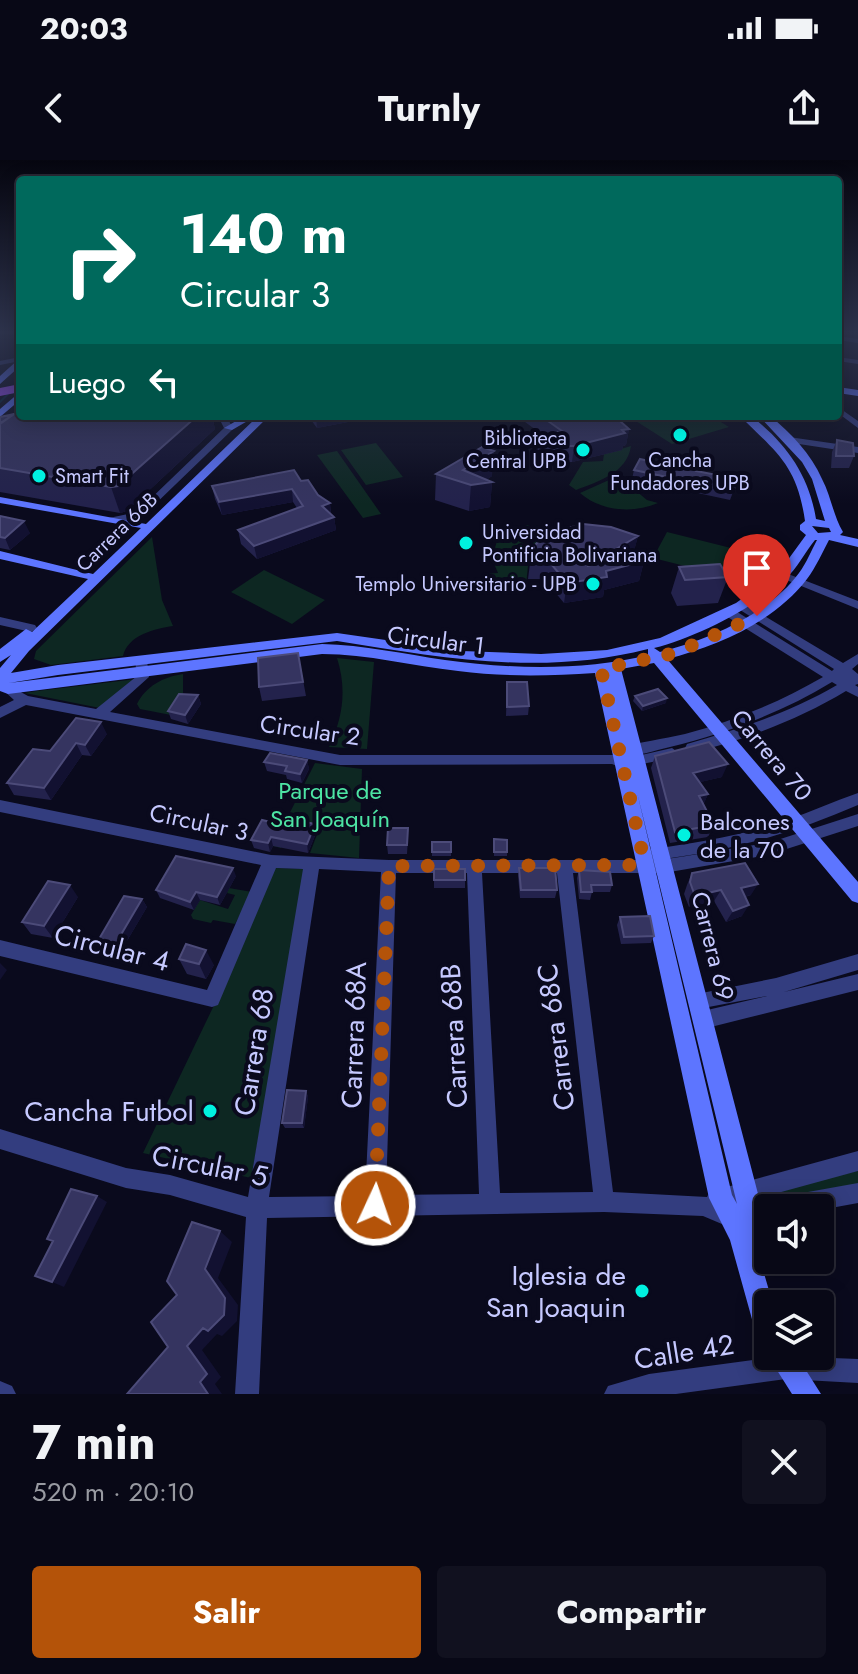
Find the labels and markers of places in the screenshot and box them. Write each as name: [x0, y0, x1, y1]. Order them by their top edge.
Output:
place label: Biblioteca Central UPB: [466, 424, 567, 476]
marker: Cancha Fundadores UPB: [671, 426, 689, 444]
marker: Biblioteca Central UPB: [574, 441, 592, 459]
place label: Cancha Fundadores UPB: [610, 446, 750, 498]
place label: Smart Fit: [55, 462, 129, 491]
marker: Smart Fit: [30, 467, 48, 485]
place label: Universidad Pontificia Bolivariana: [482, 518, 657, 570]
marker: Universidad Pontificia Bolivariana: [457, 534, 475, 552]
pin: [723, 534, 791, 616]
place label: Templo Universitario - UPB: [356, 570, 577, 599]
marker: Templo Universitario - UPB: [584, 575, 602, 593]
place label: Balcones de la 70: [700, 804, 790, 867]
marker: Balcones de la 70: [675, 826, 693, 844]
place label: Cancha Futbol: [24, 1091, 194, 1132]
marker: Cancha Futbol: [201, 1102, 219, 1120]
place label: Iglesia de San Joaquin: [486, 1255, 626, 1328]
marker: Iglesia de San Joaquin: [633, 1282, 651, 1300]

